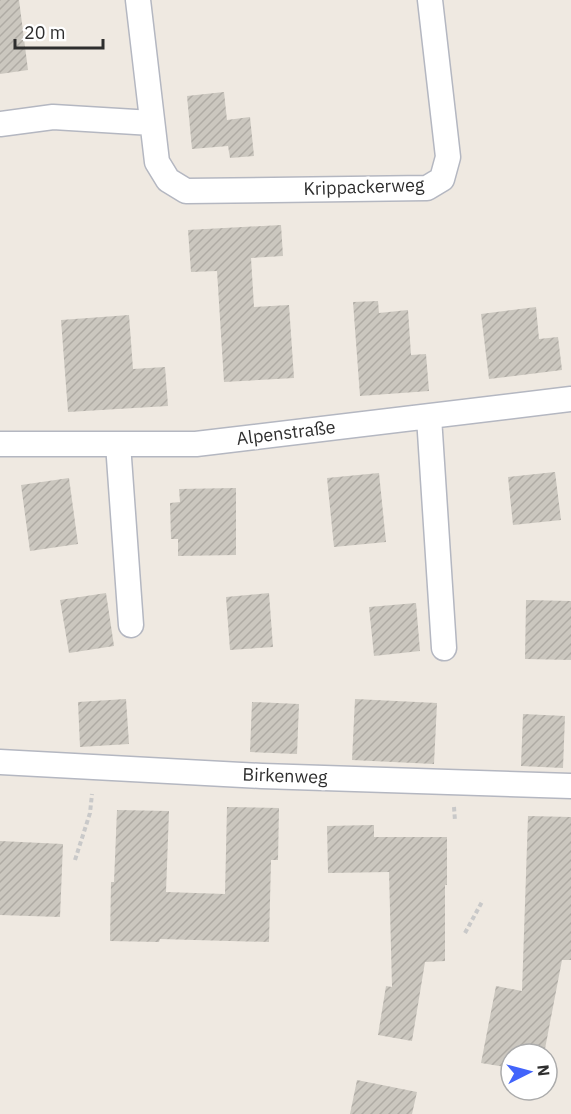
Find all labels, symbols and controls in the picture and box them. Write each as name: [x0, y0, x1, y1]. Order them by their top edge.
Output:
scale bar: [15, 12, 104, 50]
text: 20 m: [24, 21, 66, 44]
street label: Krippackerweg: [303, 173, 425, 200]
street label: Alpenstraße: [235, 415, 337, 450]
street label: Birkenweg: [242, 763, 328, 788]
north arrow: [499, 1042, 559, 1102]
text: N: [533, 1064, 554, 1077]

